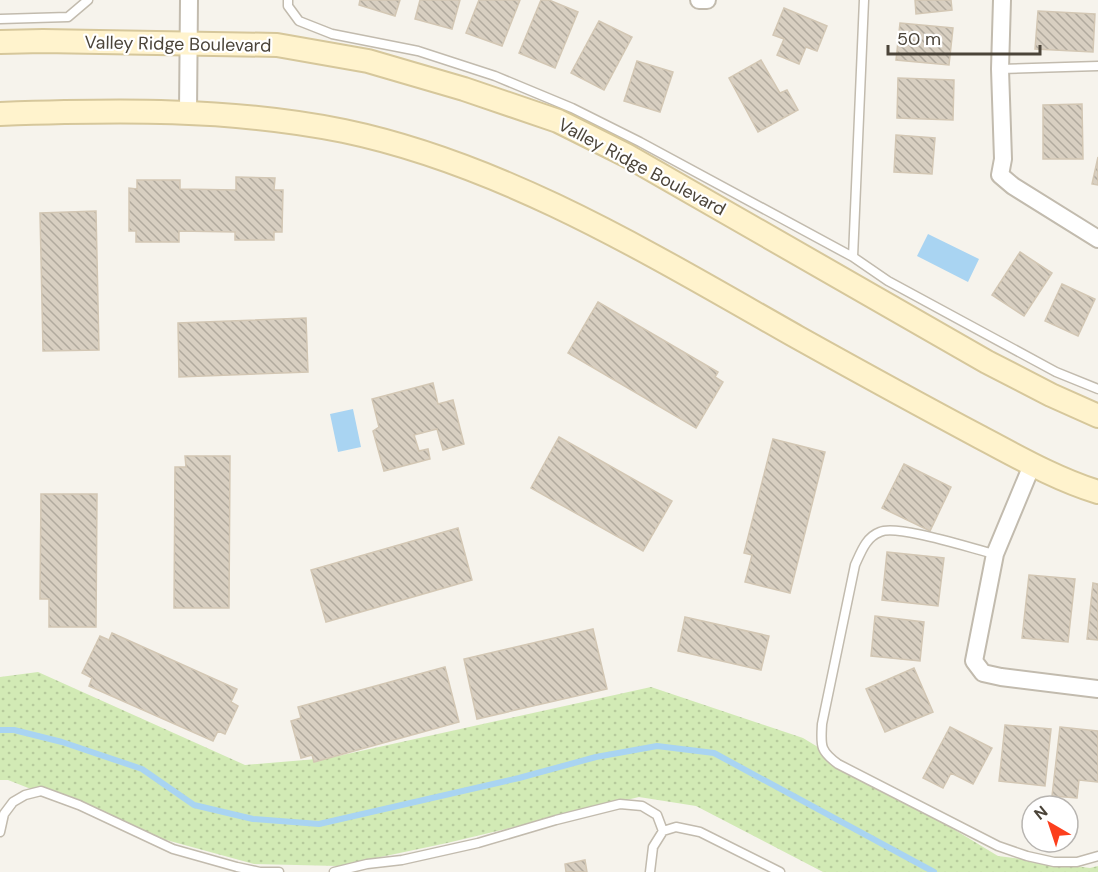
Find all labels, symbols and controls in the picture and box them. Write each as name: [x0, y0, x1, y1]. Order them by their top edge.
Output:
scale bar: [888, 18, 1040, 56]
text: 50 m: [897, 27, 941, 51]
street label: Valley Ridge Boulevard: [84, 30, 272, 58]
street label: Valley Ridge Boulevard: [554, 113, 730, 221]
north arrow: [1020, 794, 1080, 854]
text: N: [1030, 801, 1052, 825]

